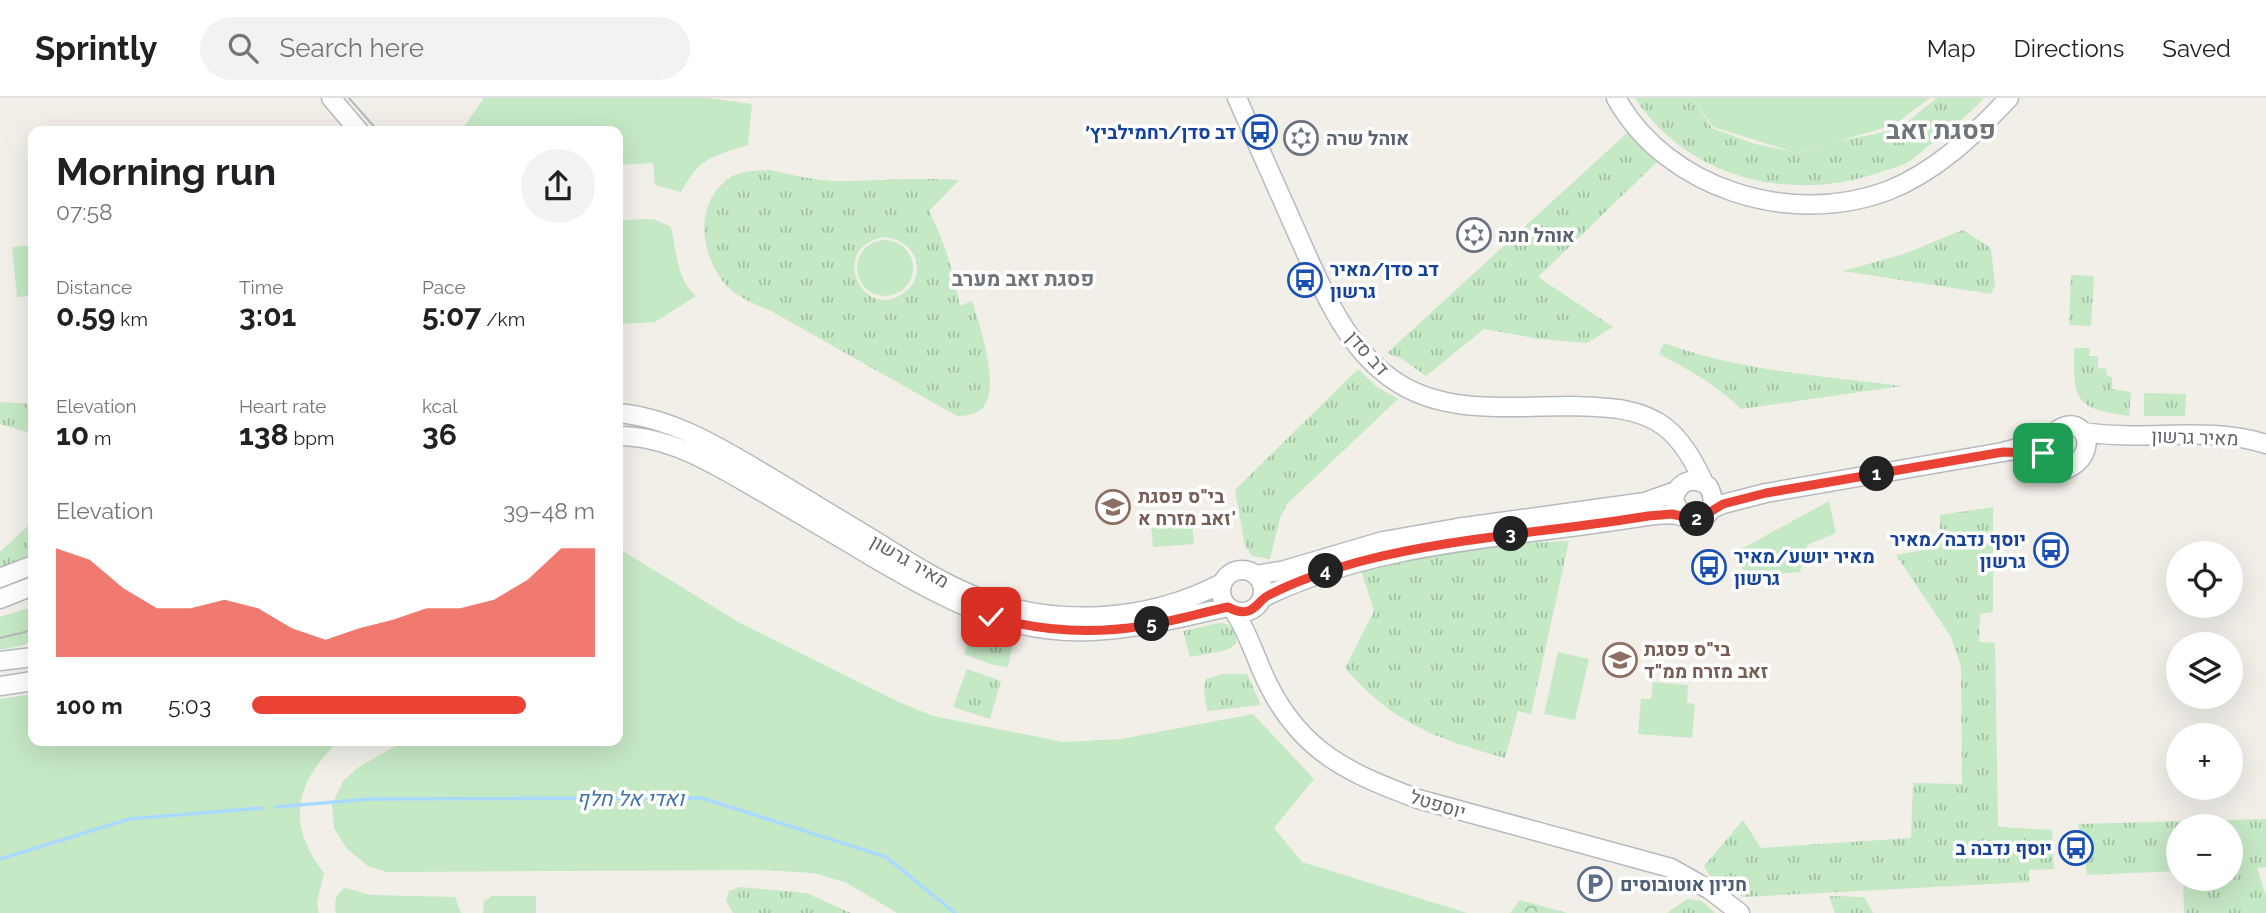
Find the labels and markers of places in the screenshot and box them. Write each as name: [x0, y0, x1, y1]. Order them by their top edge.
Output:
bus stop icon: דב סדן/רחמילביץ׳: [1241, 113, 1279, 151]
synagogue icon: אוהל שרה: [1282, 119, 1320, 157]
place label: דב סדן/רחמילביץ׳: [1086, 121, 1236, 143]
place label: אוהל שרה: [1326, 127, 1409, 149]
synagogue icon: אוהל חנה: [1455, 216, 1493, 254]
place label: אוהל חנה: [1498, 224, 1575, 246]
place label: דב סדן/מאיר גרשון: [1330, 258, 1439, 302]
bus stop icon: דב סדן/מאיר גרשון: [1286, 261, 1324, 299]
pin: [2013, 423, 2073, 483]
pin: 1: [1860, 456, 1895, 492]
place label: בי"ס פסגת זאב מזרח א': [1138, 485, 1236, 529]
school or university icon: בי"ס פסגת זאב מזרח א': [1094, 488, 1132, 526]
pin: 2: [1680, 502, 1714, 536]
pin: 3: [1494, 516, 1528, 551]
place label: יוסף נדבה/מאיר גרשון: [1890, 528, 2026, 572]
bus stop icon: יוסף נדבה/מאיר גרשון: [2032, 531, 2070, 569]
place label: מאיר יושע/מאיר גרשון: [1734, 545, 1875, 589]
bus stop icon: מאיר יושע/מאיר גרשון: [1690, 548, 1728, 586]
pin: 4: [1308, 554, 1344, 588]
pin: [961, 587, 1021, 647]
pin: 5: [1134, 606, 1170, 642]
place label: בי"ס פסגת זאב מזרח ממ"ד: [1644, 638, 1768, 682]
school or university icon: בי"ס פסגת זאב מזרח ממ"ד: [1601, 641, 1639, 679]
bus stop icon: יוסף נדבה ב: [2057, 829, 2095, 867]
place label: יוסף נדבה ב: [1956, 837, 2052, 859]
parking icon: חניון אוטובוסים: [1576, 865, 1614, 903]
place label: חניון אוטובוסים: [1620, 873, 1747, 895]

